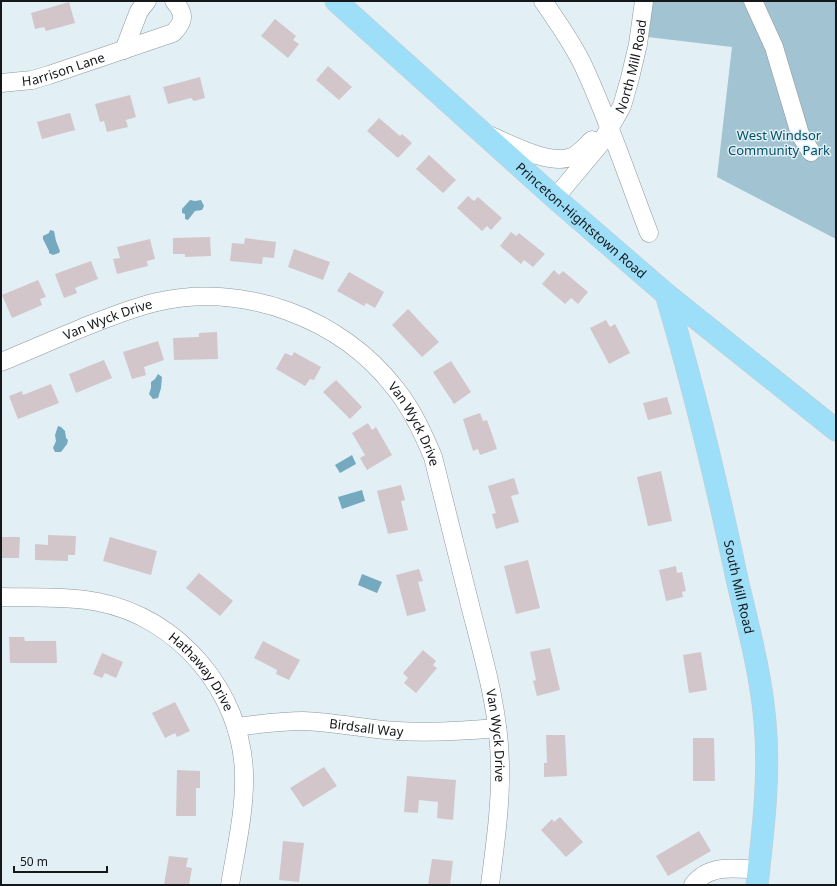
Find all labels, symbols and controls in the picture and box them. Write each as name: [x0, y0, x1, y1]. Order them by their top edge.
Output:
street label: North Mill Road: [611, 18, 650, 117]
street label: Harrison Lane: [21, 48, 107, 90]
park label: West Windsor Community Park: [728, 126, 830, 159]
street label: Princeton-Hightstown Road: [512, 158, 651, 282]
street label: Van Wyck Drive: [60, 295, 154, 344]
street label: Van Wyck Drive: [384, 378, 444, 468]
street label: South Mill Road: [720, 538, 759, 636]
street label: Hathaway Drive: [165, 628, 238, 714]
street label: Van Wyck Drive: [482, 687, 509, 782]
street label: Birdsall Way: [328, 714, 404, 740]
scale bar: [14, 848, 107, 874]
text: 50 m: [20, 853, 48, 870]

